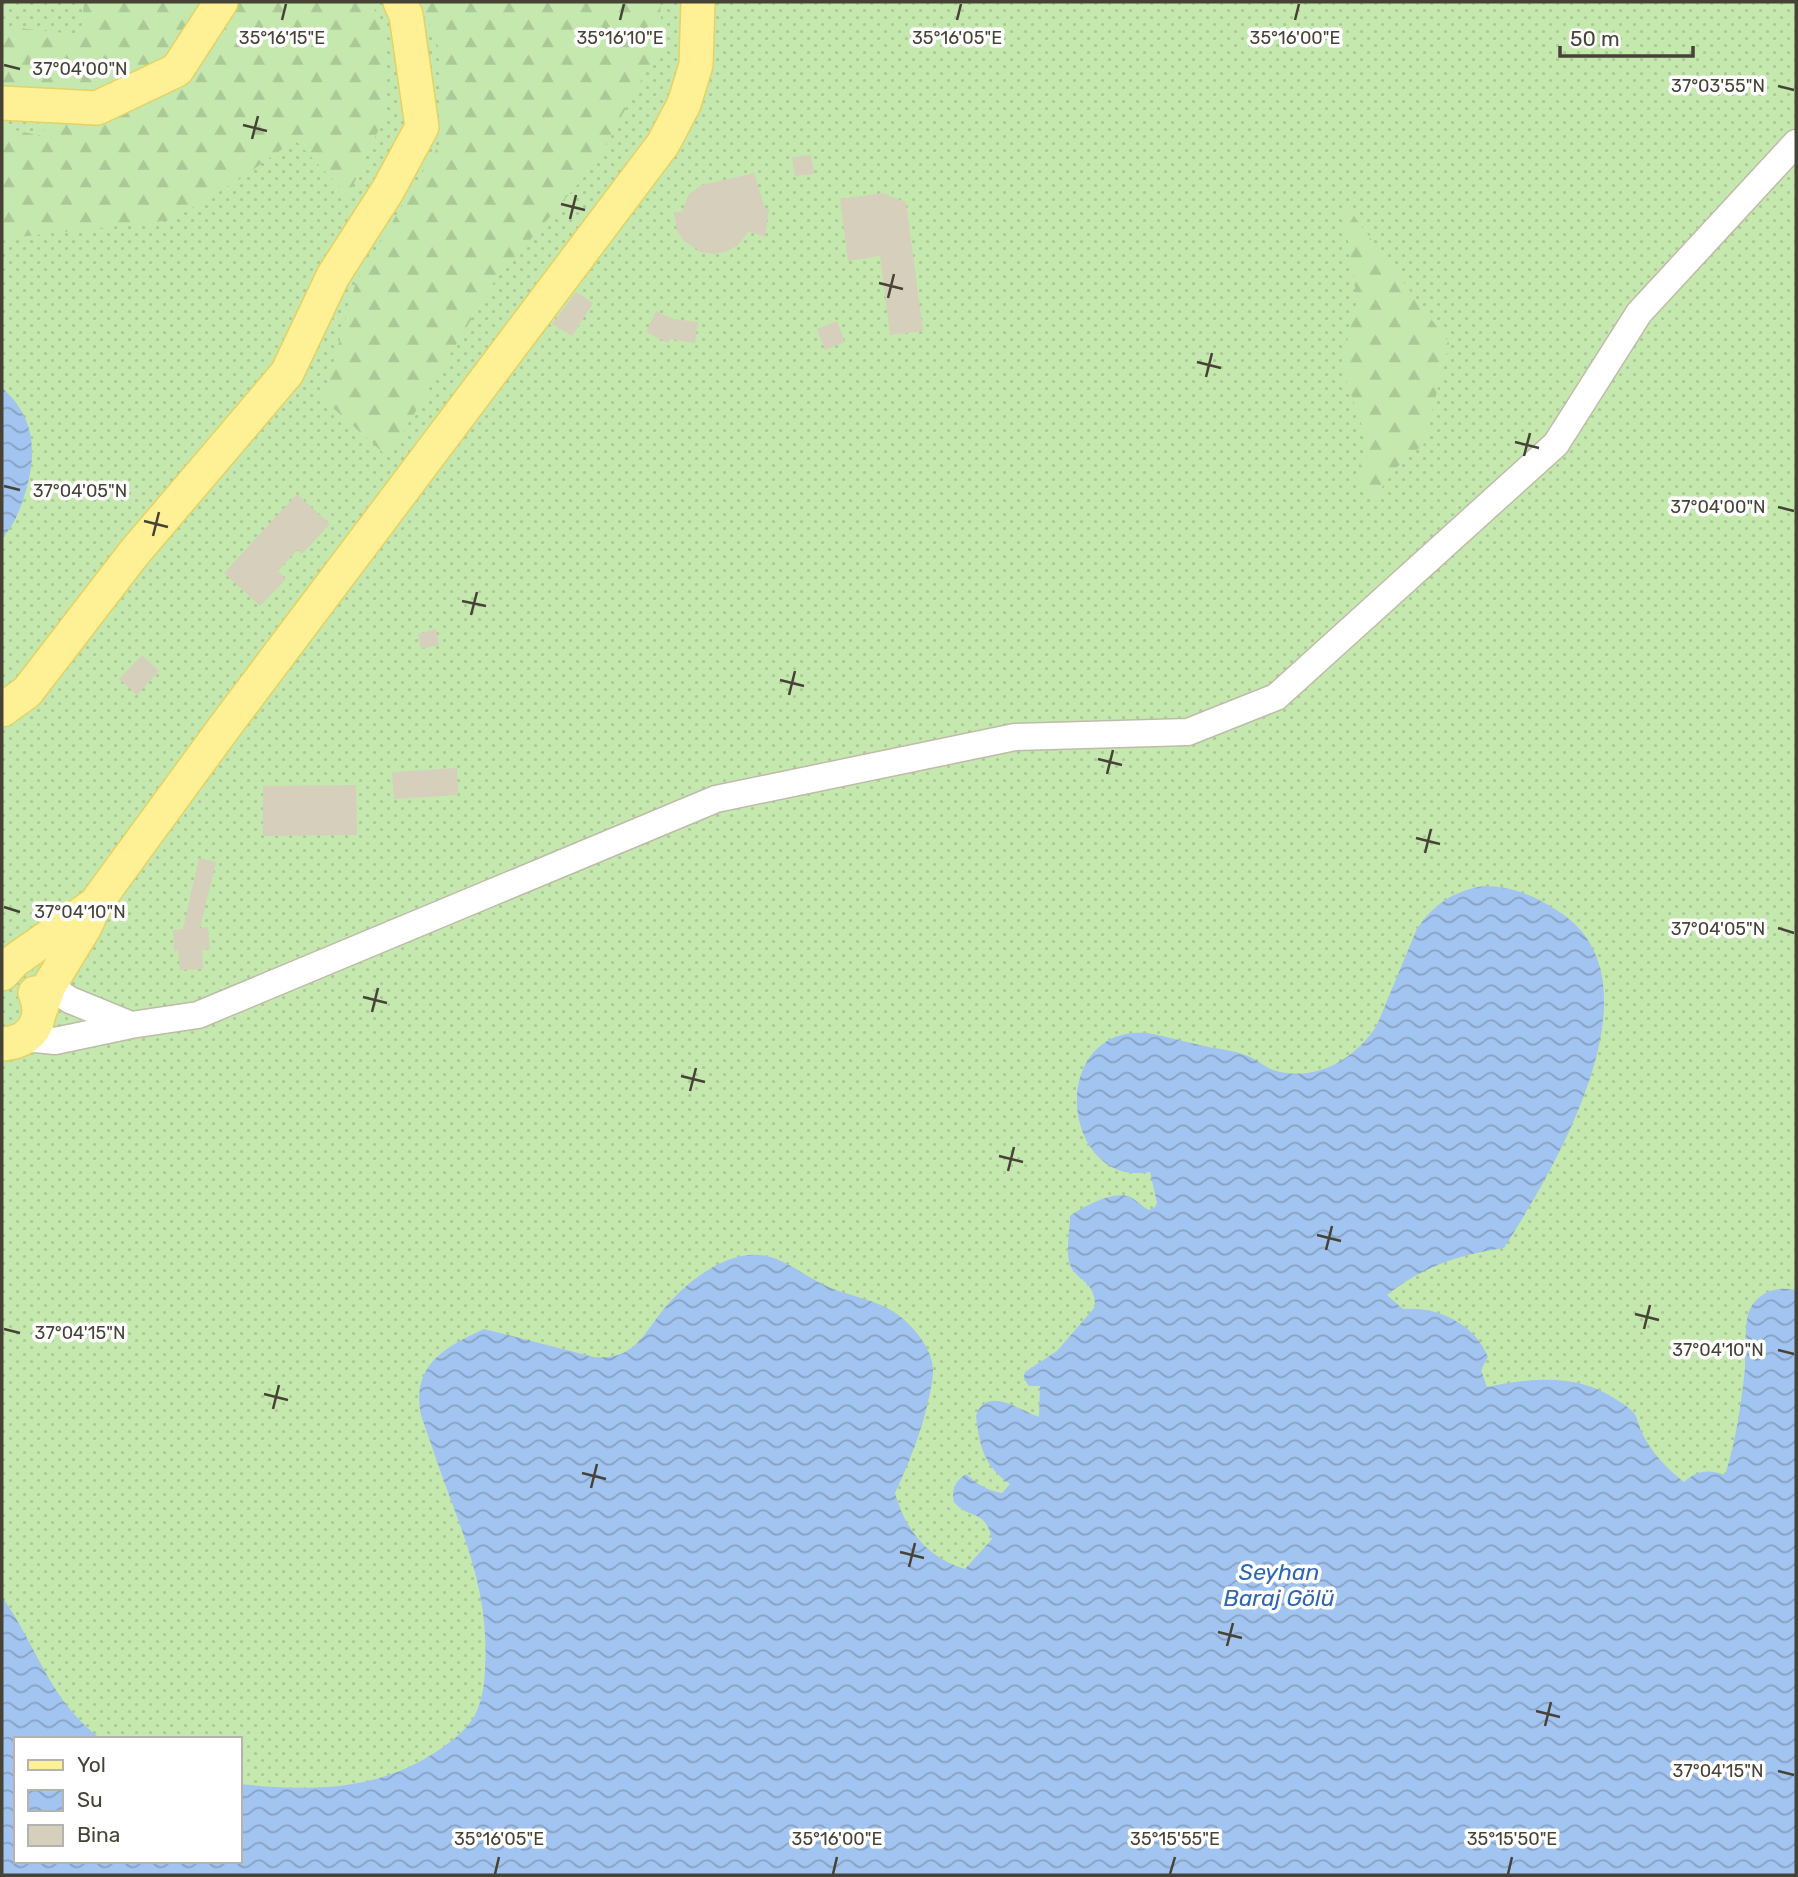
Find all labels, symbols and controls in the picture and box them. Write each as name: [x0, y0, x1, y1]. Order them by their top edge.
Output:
scale bar: [1560, 14, 1693, 58]
text: 50 m: [1570, 26, 1620, 51]
text: 35°16'15"E: [239, 27, 325, 49]
text: 35°16'10"E: [576, 27, 664, 49]
text: 35°16'05"E: [912, 27, 1002, 49]
text: 35°16'00"E: [1250, 27, 1340, 49]
text: 37°04'00"N: [32, 58, 128, 80]
text: 37°03'55"N: [1671, 75, 1765, 97]
text: 37°04'05"N: [33, 480, 127, 502]
text: 37°04'00"N: [1670, 496, 1766, 518]
text: 37°04'10"N: [34, 901, 126, 923]
text: 37°04'05"N: [1671, 918, 1765, 940]
text: 37°04'15"N: [35, 1322, 125, 1344]
text: 37°04'10"N: [1672, 1339, 1764, 1361]
water label: Seyhan Baraj Gölü: [1223, 1558, 1335, 1612]
legend: [14, 1737, 242, 1863]
text: Yol: [77, 1752, 106, 1777]
text: 37°04'15"N: [1673, 1760, 1763, 1782]
text: Su: [77, 1787, 103, 1812]
text: Bina: [77, 1822, 120, 1847]
text: 35°16'05"E: [454, 1828, 544, 1850]
text: 35°16'00"E: [792, 1828, 882, 1850]
text: 35°15'55"E: [1130, 1828, 1220, 1850]
text: 35°15'50"E: [1467, 1828, 1557, 1850]

